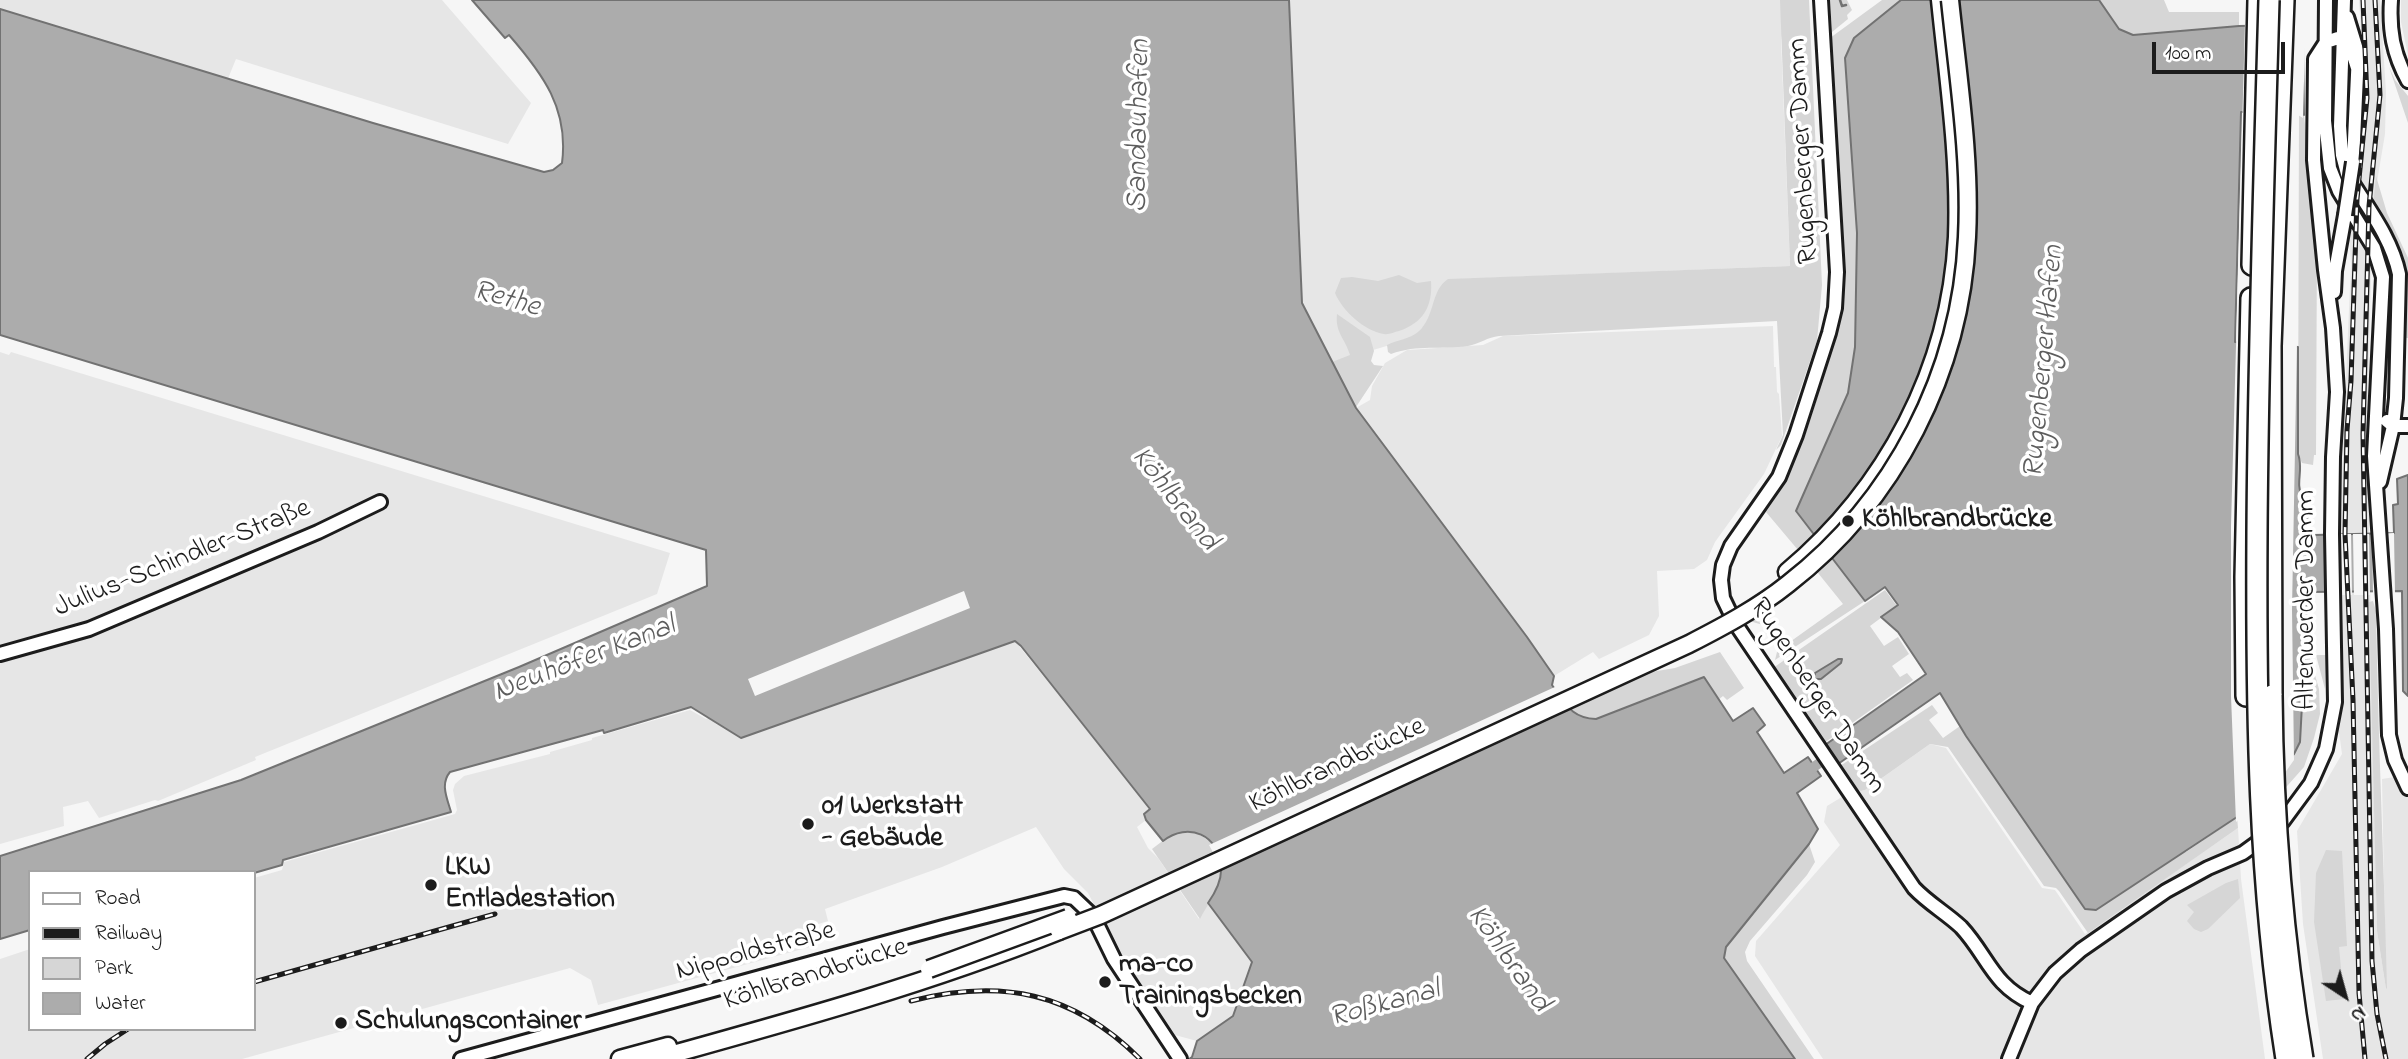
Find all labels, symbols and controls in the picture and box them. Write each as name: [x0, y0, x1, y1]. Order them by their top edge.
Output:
scale bar: [2156, 28, 2289, 72]
street label: Rugenberger Damm: [1782, 37, 1828, 265]
water label: Sandauhafen: [1121, 39, 1161, 213]
text: 100 m: [2165, 39, 2211, 69]
water label: Rugenberger Hafen: [2018, 244, 2074, 480]
water label: Rethe: [468, 274, 544, 328]
water label: Köhlbrand: [1121, 441, 1225, 559]
street label: Altenwerder Damm: [2291, 490, 2325, 710]
street label: Julius-Schindler-Straße: [50, 493, 316, 627]
place label: Köhlbrandbrücke: [1862, 504, 2052, 538]
marker: Köhlbrandbrücke: [1840, 513, 1856, 529]
street label: Rugenberger Damm: [1740, 593, 1892, 801]
water label: Neuhöfer Kanal: [489, 610, 681, 712]
street label: Köhlbrandbrücke: [1245, 712, 1431, 822]
place label: 01 Werkstatt - Gebäude: [822, 791, 963, 857]
marker: 01 Werkstatt - Gebäude: [800, 816, 816, 832]
place label: LKW Entladestation: [445, 852, 615, 918]
legend: [28, 870, 256, 1031]
marker: LKW Entladestation: [423, 877, 439, 893]
text: Road: [95, 884, 141, 914]
water label: Köhlbrand: [1457, 900, 1557, 1020]
street label: Nippoldstraße: [673, 916, 839, 990]
text: Railway: [95, 919, 162, 949]
street label: Köhlbrandbrücke: [720, 932, 912, 1020]
place label: ma-co Trainingsbecken: [1119, 949, 1302, 1015]
text: Park: [95, 954, 133, 984]
north arrow: [2310, 961, 2380, 1031]
marker: ma-co Trainingsbecken: [1097, 974, 1113, 990]
water label: Roßkanal: [1326, 974, 1444, 1038]
text: Water: [95, 989, 146, 1019]
text: N: [2345, 999, 2371, 1028]
place label: Schulungscontainer: [355, 1006, 581, 1040]
marker: Schulungscontainer: [333, 1015, 349, 1031]

